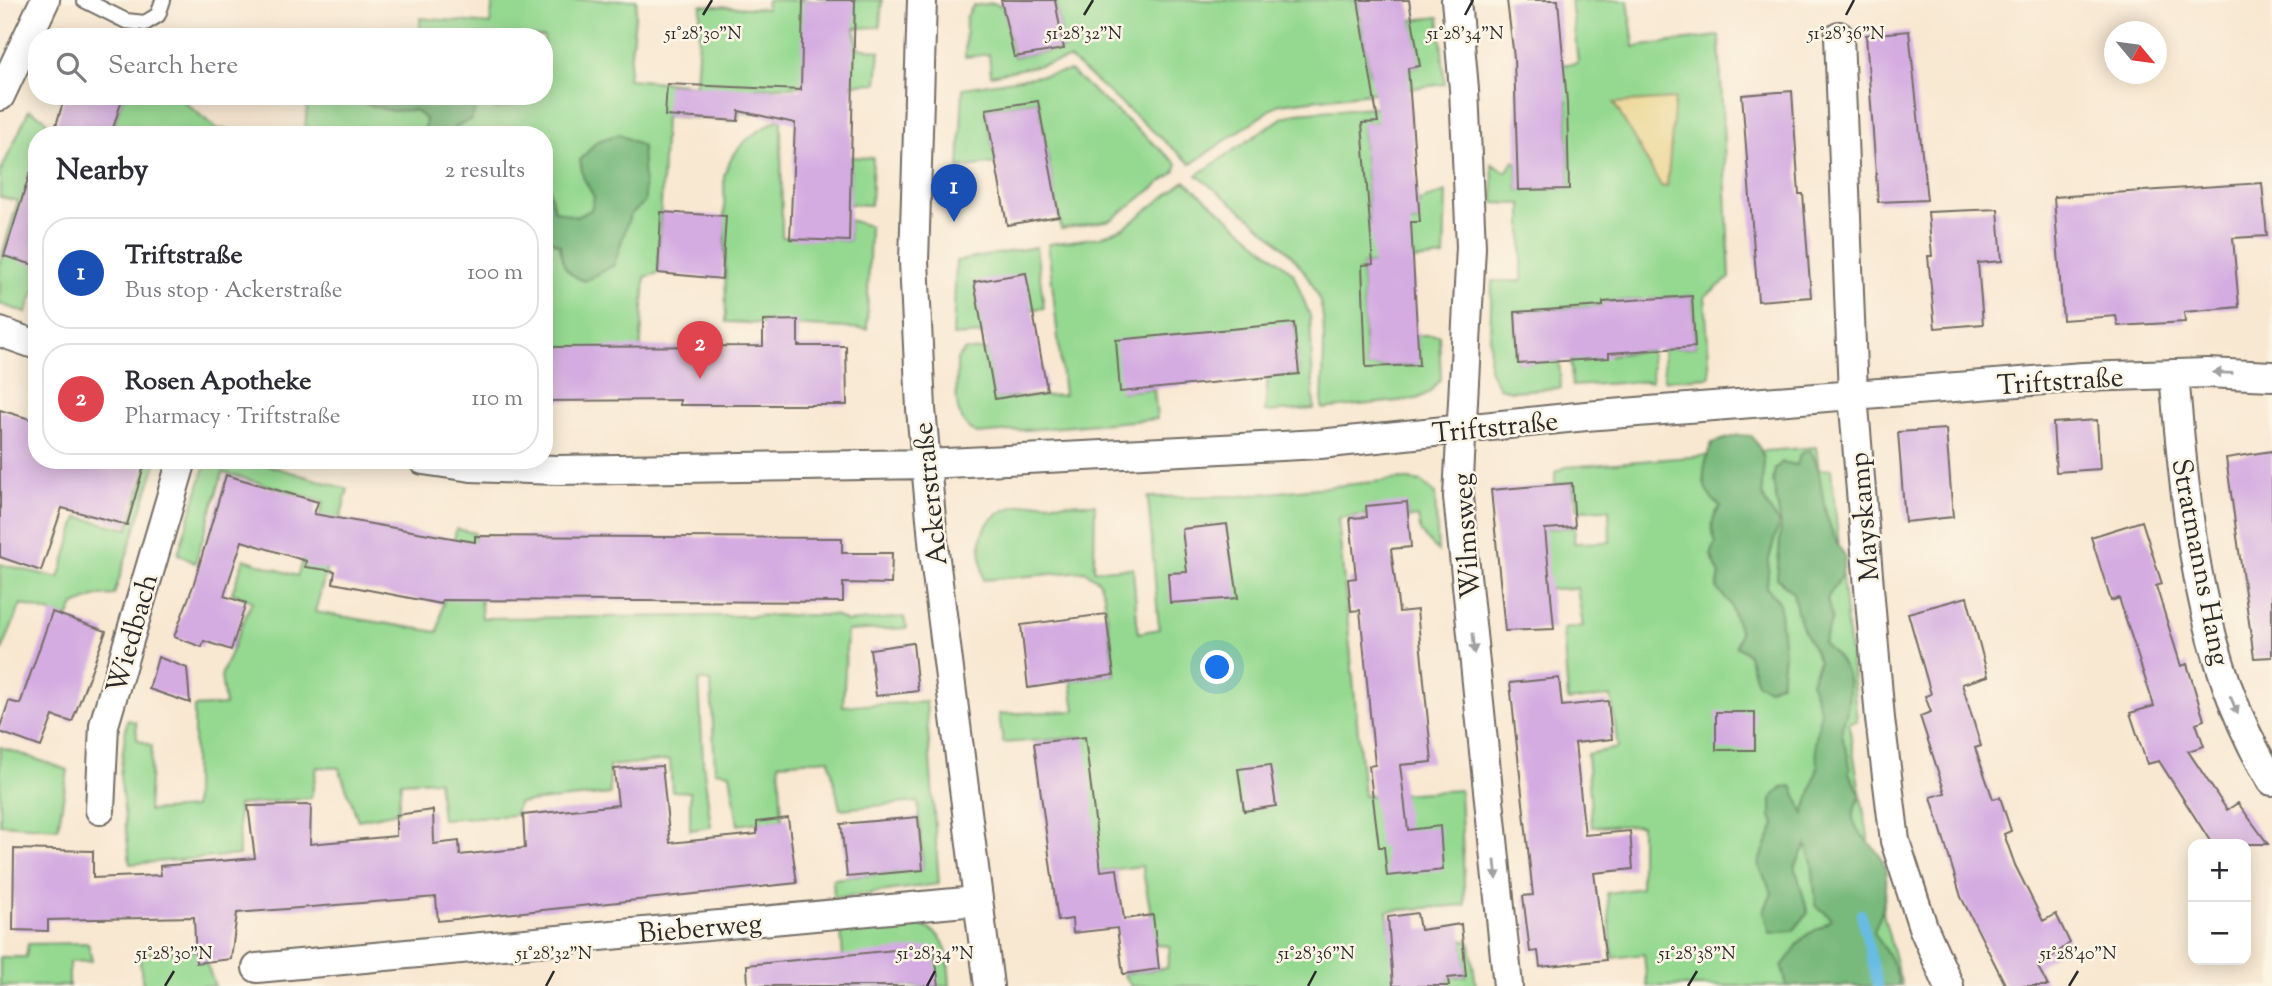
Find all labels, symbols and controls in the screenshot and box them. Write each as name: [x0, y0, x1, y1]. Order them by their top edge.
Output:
north arrow: [2104, 21, 2167, 84]
text: 51°28'30"N: [663, 22, 742, 48]
text: 51°28'32"N: [1045, 22, 1122, 48]
text: 51°28'34"N: [1425, 22, 1504, 48]
text: 51°28'36"N: [1806, 22, 1885, 48]
search box: [28, 28, 553, 105]
icon: search: [52, 48, 90, 86]
text: Search here: [108, 48, 238, 85]
text: Nearby: [56, 150, 148, 193]
text: 2 results: [445, 155, 525, 188]
pin: 1: [931, 164, 977, 222]
text: Triftstraße: [125, 238, 243, 275]
text: 1: [77, 257, 85, 290]
text: 100 m: [467, 257, 523, 290]
text: Bus stop · Ackerstraße: [125, 275, 343, 308]
pin: 2: [677, 321, 723, 379]
street label: Triftstraße: [1996, 359, 2125, 407]
text: Rosen Apotheke: [125, 364, 311, 401]
one-way arrow: [2212, 368, 2234, 379]
text: 2: [76, 383, 86, 416]
text: 110 m: [472, 383, 523, 416]
text: Pharmacy · Triftstraße: [125, 401, 341, 434]
street label: Triftstraße: [1430, 402, 1560, 455]
street label: Ackerstraße: [905, 420, 959, 567]
street label: Mayskamp: [1840, 450, 1892, 583]
street label: Stratmanns Hang: [2159, 456, 2239, 670]
street label: Wilmsweg: [1444, 471, 1492, 600]
street label: Wiedbach: [98, 569, 170, 699]
one-way arrow: [1467, 633, 1478, 655]
your location: [1200, 650, 1234, 684]
one-way arrow: [2228, 695, 2239, 716]
map controls: [2188, 839, 2251, 965]
button: +: [2188, 839, 2251, 902]
one-way arrow: [1491, 859, 1502, 881]
button: −: [2188, 902, 2251, 965]
street label: Bieberweg: [637, 905, 764, 955]
text: 51°28'30"N: [134, 942, 213, 968]
text: 51°28'32"N: [515, 942, 592, 968]
text: 51°28'34"N: [895, 942, 974, 968]
text: 51°28'36"N: [1276, 942, 1355, 968]
text: 51°28'38"N: [1657, 942, 1736, 968]
text: 51°28'40"N: [2038, 942, 2117, 968]

